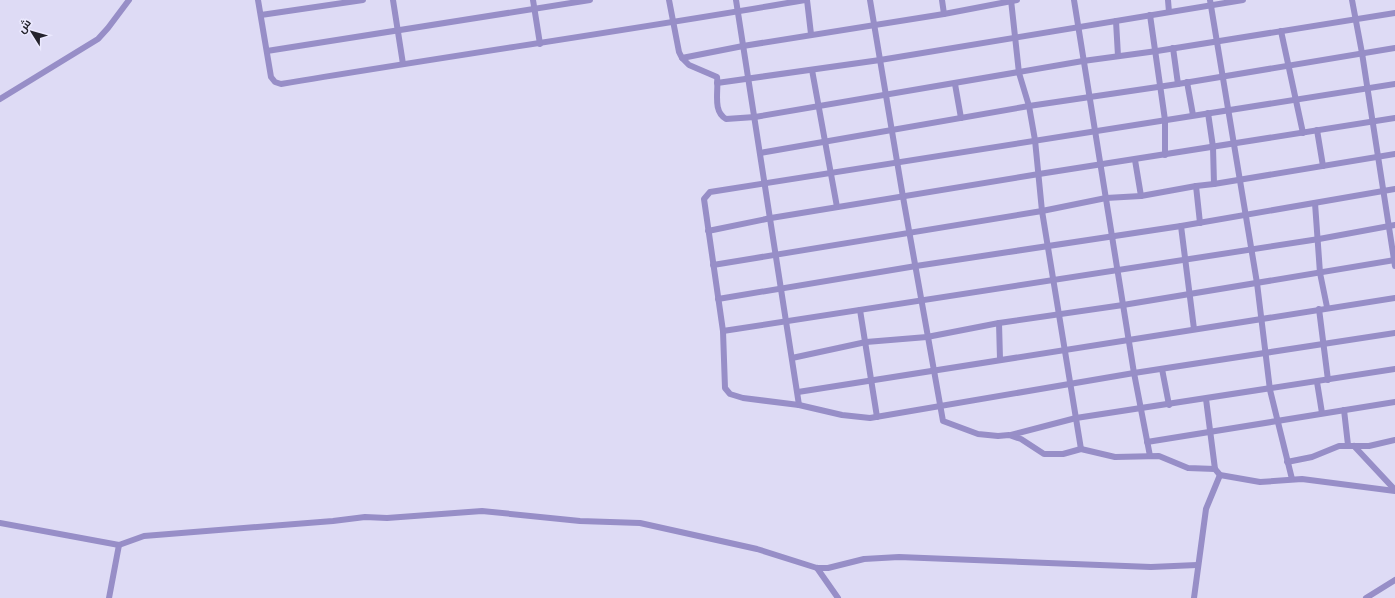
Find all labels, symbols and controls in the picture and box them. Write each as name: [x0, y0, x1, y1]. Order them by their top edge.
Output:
north arrow: [12, 12, 52, 52]
text: ش: [13, 16, 35, 37]

